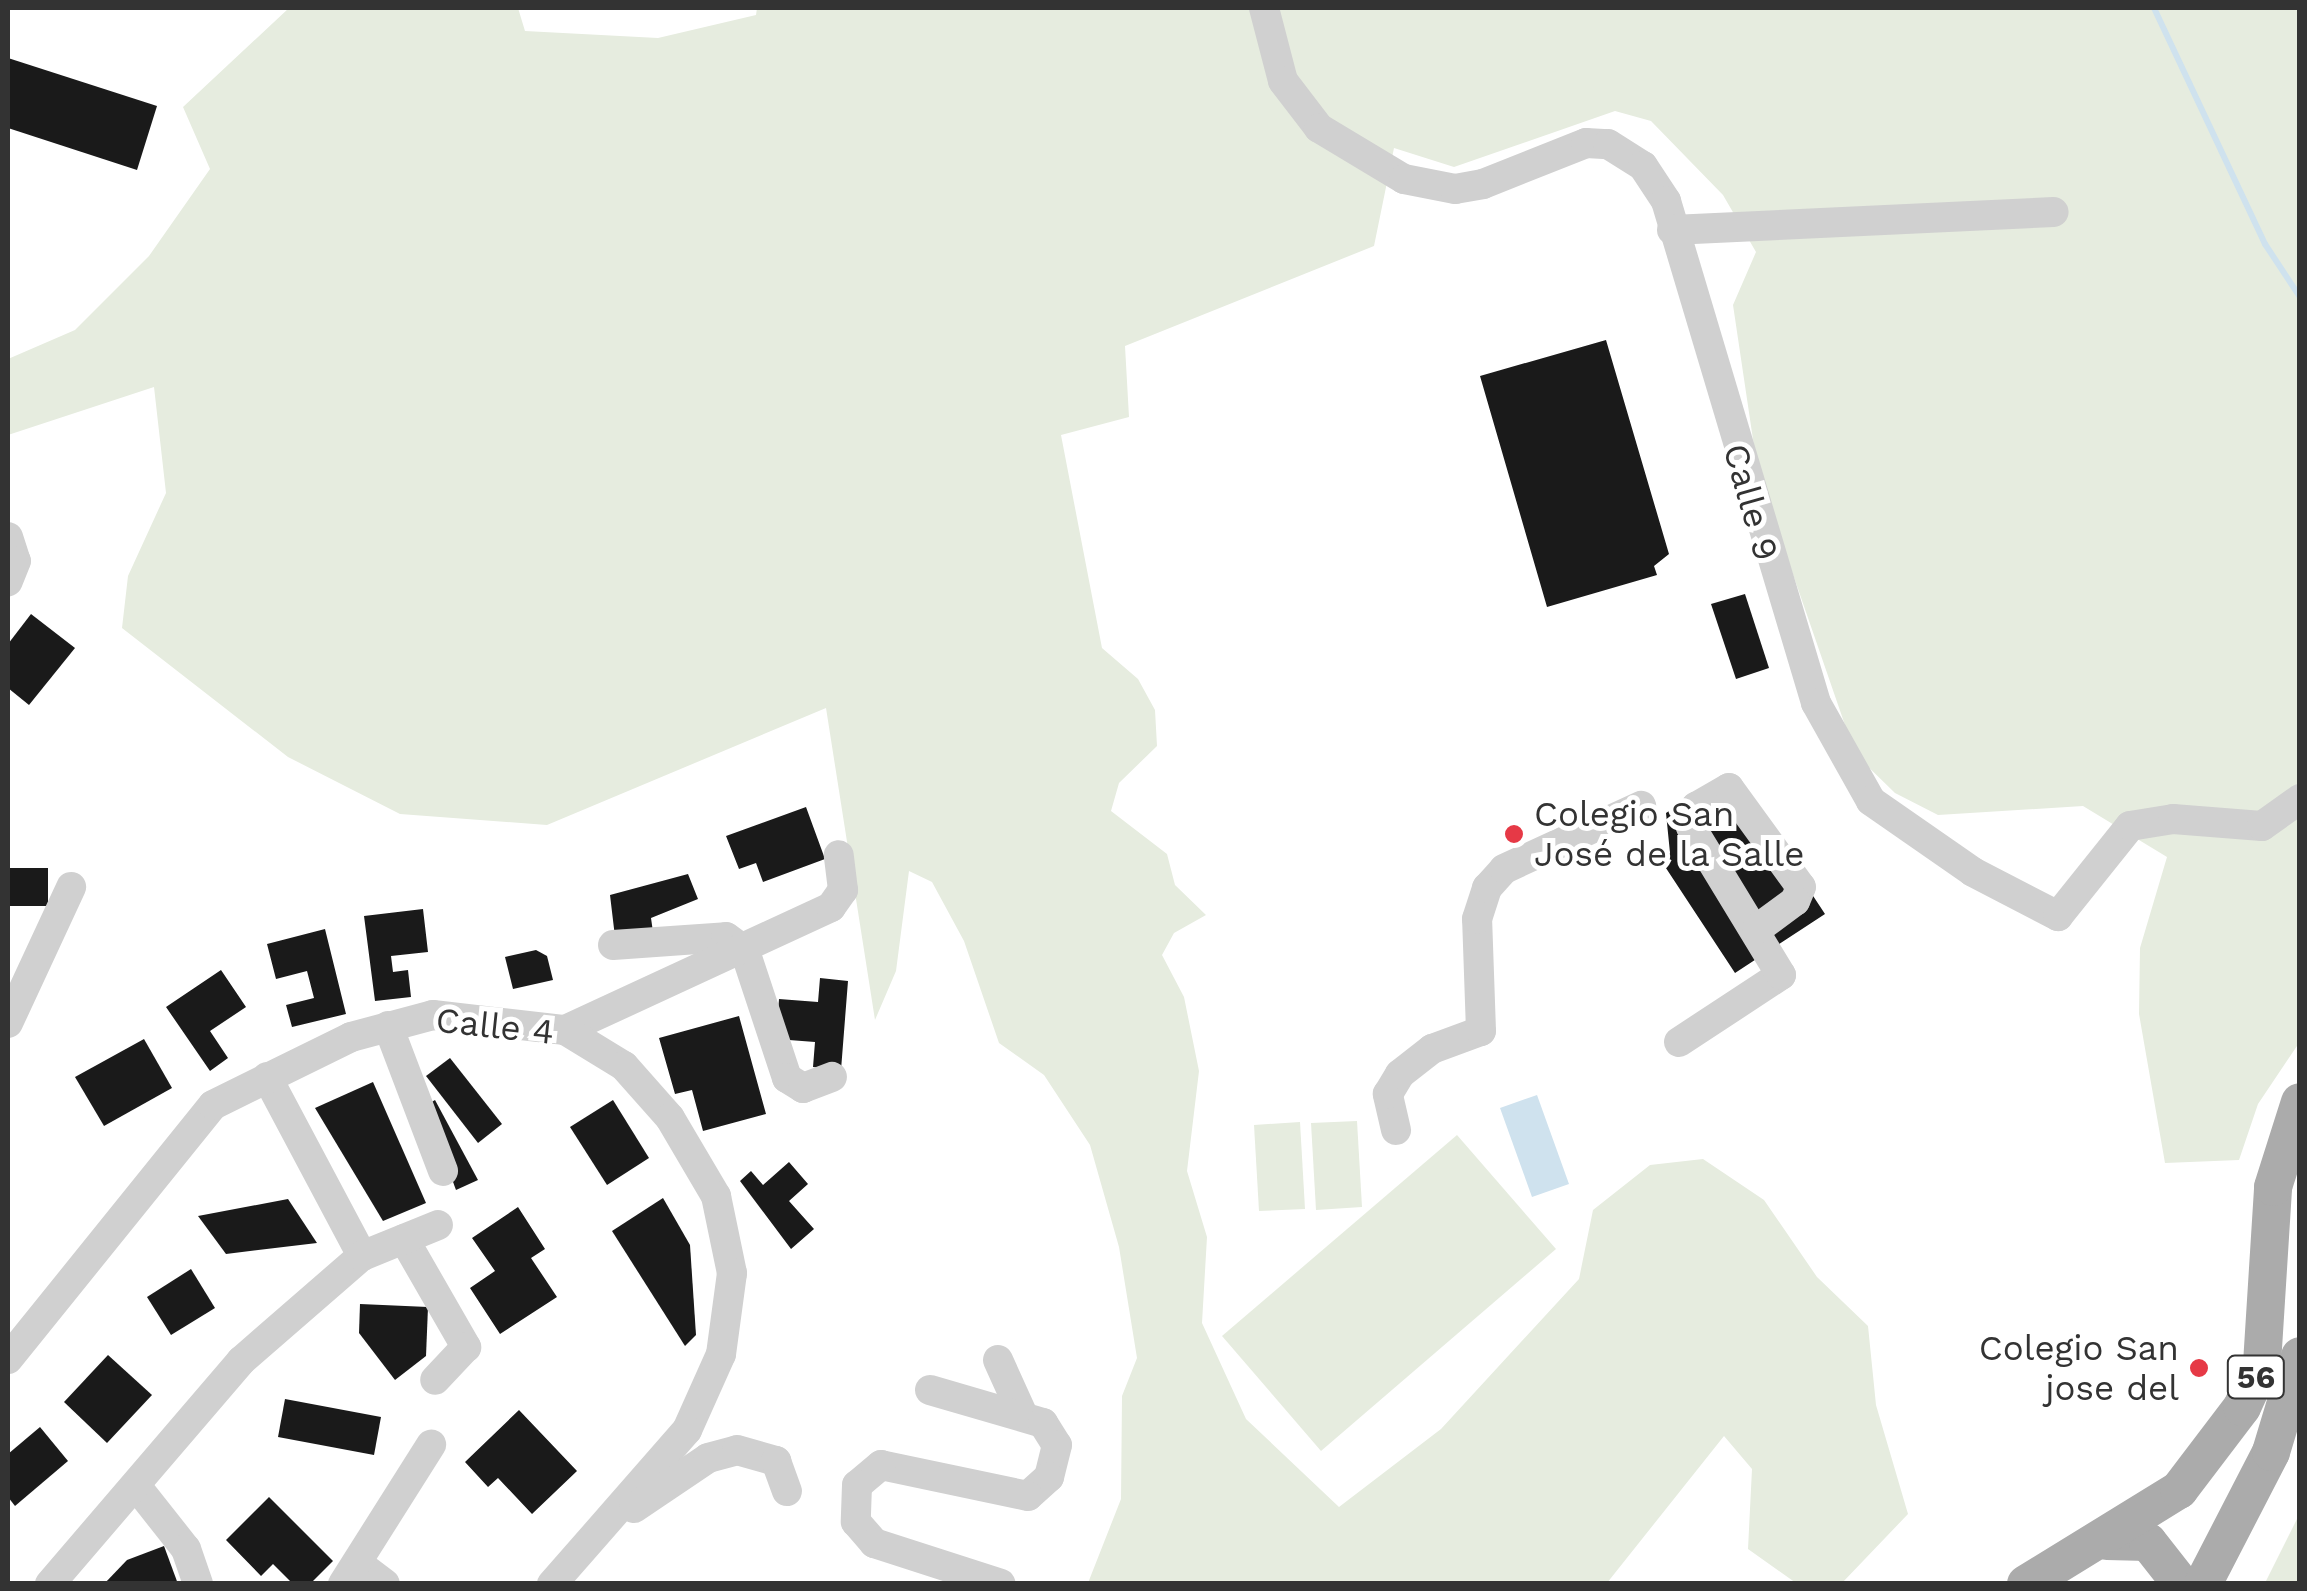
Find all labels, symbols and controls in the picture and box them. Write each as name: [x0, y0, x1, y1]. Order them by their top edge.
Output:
street label: Calle 9: [1714, 439, 1788, 565]
place label: Colegio San José de la Salle: [1534, 793, 1805, 875]
marker: Colegio San José de la Salle: [1503, 823, 1525, 845]
street label: Calle 4: [434, 999, 556, 1053]
place label: Colegio San jose del: [1979, 1327, 2179, 1409]
road number: 56: [2226, 1350, 2286, 1404]
marker: Colegio San jose del: [2188, 1357, 2210, 1379]

